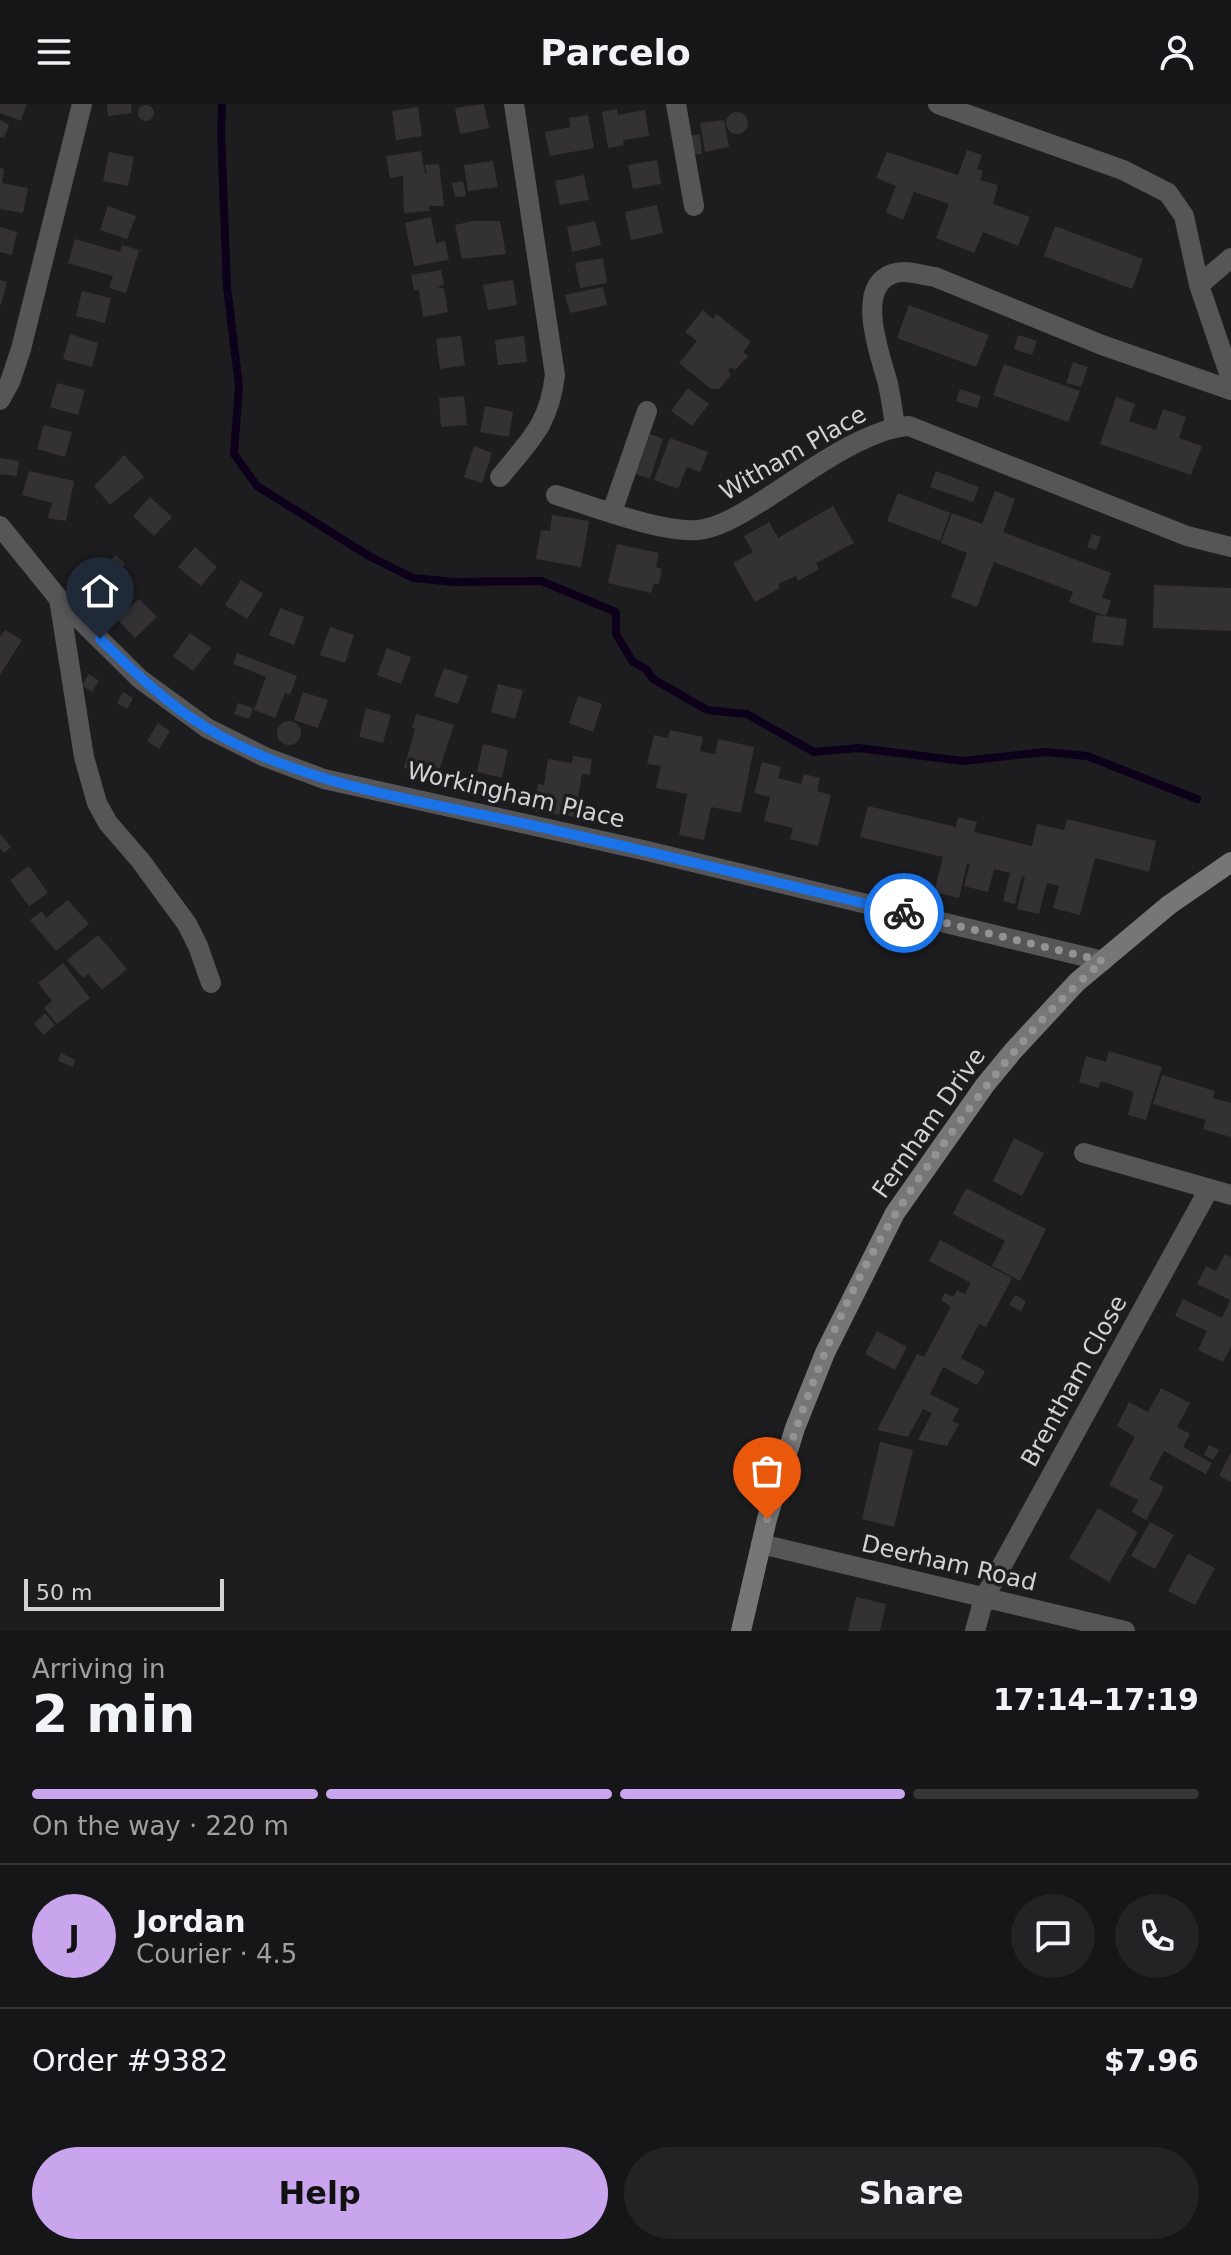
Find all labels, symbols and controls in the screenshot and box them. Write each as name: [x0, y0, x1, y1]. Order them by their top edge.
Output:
icon: menu: [32, 30, 76, 74]
icon: person: [1155, 30, 1199, 74]
text: Parcelo: [540, 32, 691, 73]
street label: Witham Place: [715, 400, 871, 506]
pin: [66, 557, 134, 639]
icon: home: [78, 569, 122, 613]
street label: Workingham Place: [404, 756, 628, 834]
courier: [864, 873, 944, 953]
icon: bike: [882, 891, 926, 935]
street label: Fernham Drive: [867, 1043, 991, 1203]
street label: Brentham Close: [1015, 1290, 1133, 1472]
pin: [733, 1437, 801, 1519]
icon: bag: [745, 1449, 789, 1493]
street label: Deerham Road: [859, 1529, 1039, 1597]
scale bar: [24, 1575, 224, 1611]
text: 50 m: [36, 1580, 92, 1605]
text: Arriving in: [32, 1654, 166, 1684]
text: 17:14–17:19: [993, 1682, 1199, 1717]
text: 2 min: [32, 1684, 195, 1744]
text: On the way · 220 m: [32, 1811, 289, 1841]
button: chat: [1011, 1894, 1095, 1978]
button: phone: [1115, 1894, 1199, 1978]
text: Jordan: [136, 1904, 246, 1939]
text: J: [68, 1919, 80, 1954]
text: Courier · 4.5: [136, 1939, 297, 1969]
text: Order #9382: [32, 2043, 228, 2078]
text: $7.96: [1104, 2043, 1199, 2078]
button: Help: [32, 2147, 608, 2239]
button: Share: [624, 2147, 1199, 2239]

